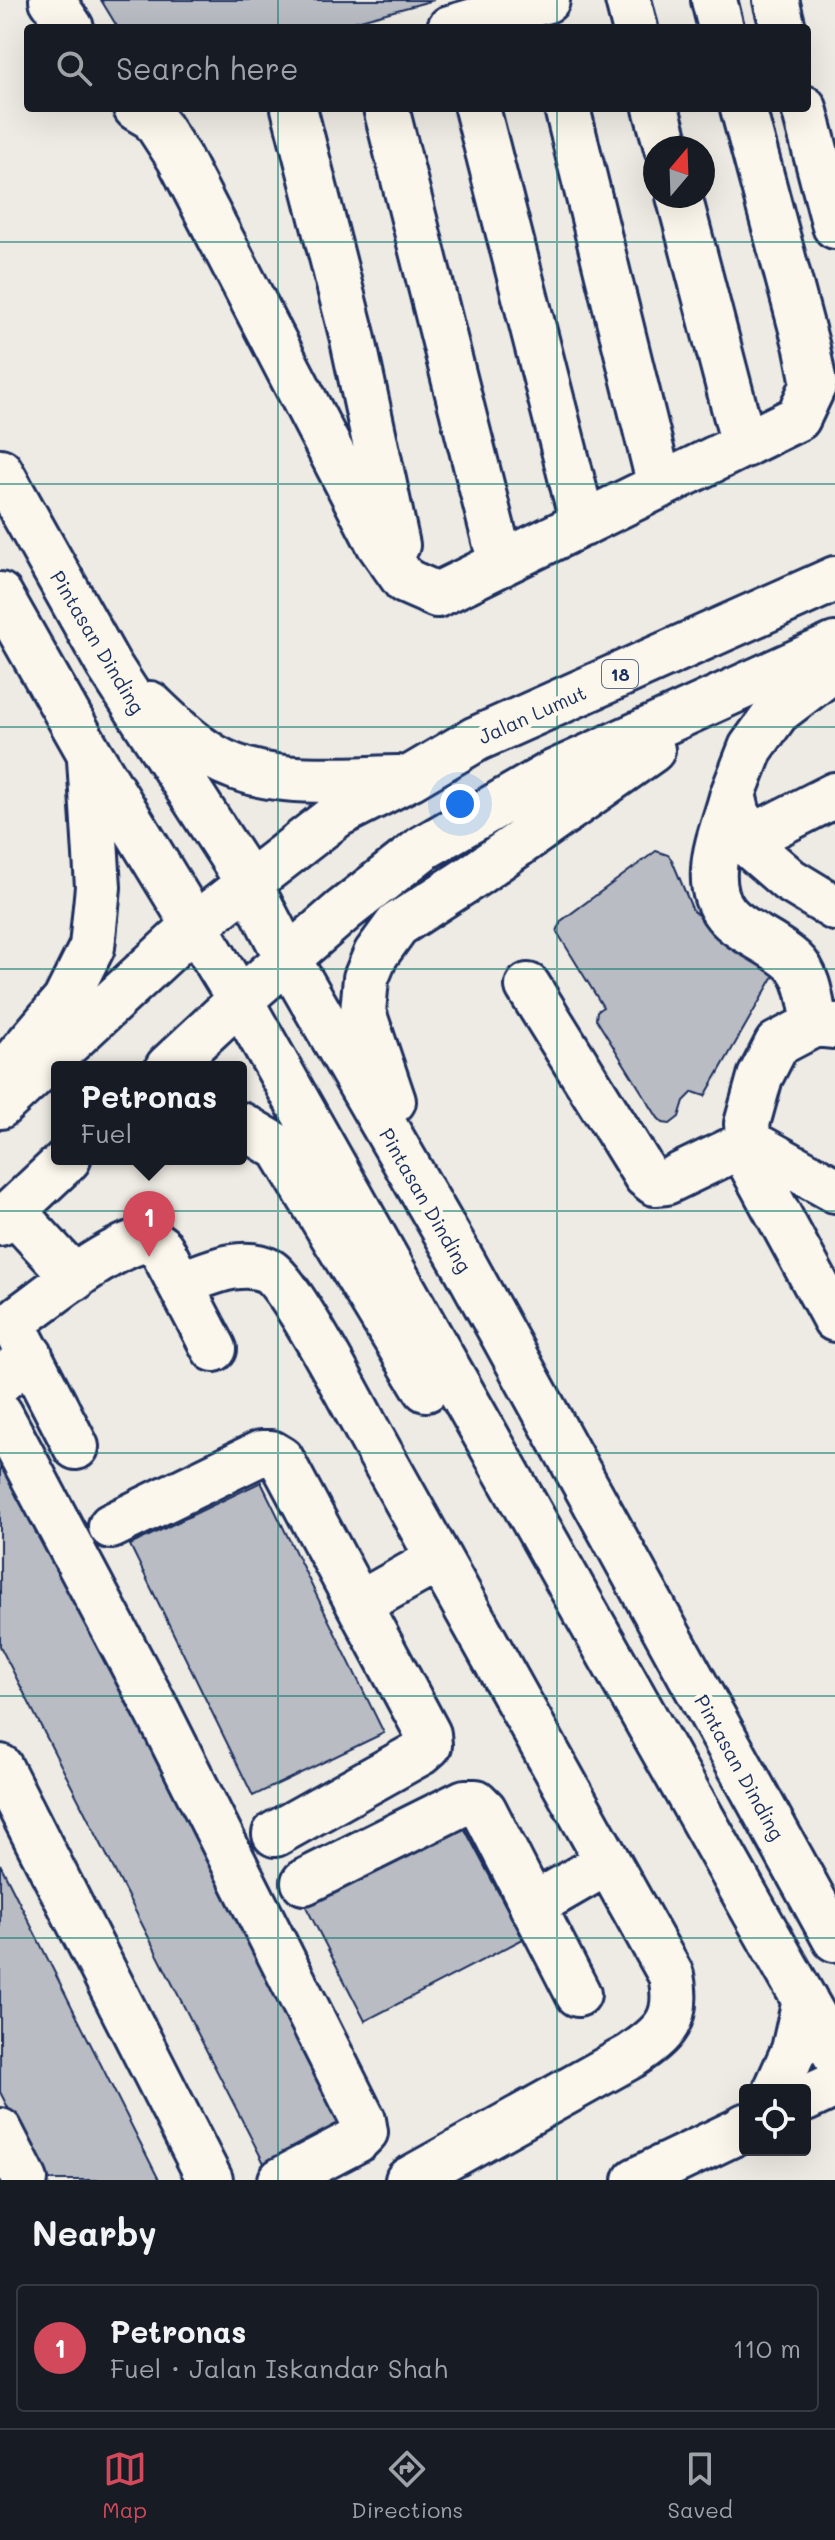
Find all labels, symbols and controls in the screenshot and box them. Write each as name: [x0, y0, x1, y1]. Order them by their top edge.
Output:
search box: [24, 24, 811, 112]
icon: search: [52, 46, 96, 90]
text: Search here: [116, 48, 299, 88]
north arrow: [643, 136, 715, 208]
street label: Pintasan Dinding: [45, 566, 151, 718]
road number: 18: [602, 660, 638, 688]
street label: Jalan Lumut: [474, 679, 590, 749]
your location: [440, 784, 480, 824]
popup: [51, 1061, 247, 1165]
text: Petronas: [81, 1076, 217, 1116]
text: Fuel: [81, 1116, 132, 1150]
street label: Pintasan Dinding: [374, 1123, 478, 1277]
pin: 1: [123, 1191, 175, 1257]
street label: Pintasan Dinding: [689, 1690, 791, 1844]
map controls: [739, 2084, 811, 2156]
button: locate: [739, 2084, 811, 2156]
text: Nearby: [32, 2210, 157, 2255]
text: Petronas: [110, 2311, 246, 2351]
text: 1: [54, 2331, 66, 2365]
text: 110 m: [733, 2331, 801, 2365]
text: Fuel · Jalan Iskandar Shah: [110, 2351, 448, 2385]
tab: Map: [102, 2447, 147, 2524]
tab: Directions: [351, 2447, 463, 2524]
tab: Saved: [668, 2447, 733, 2524]

